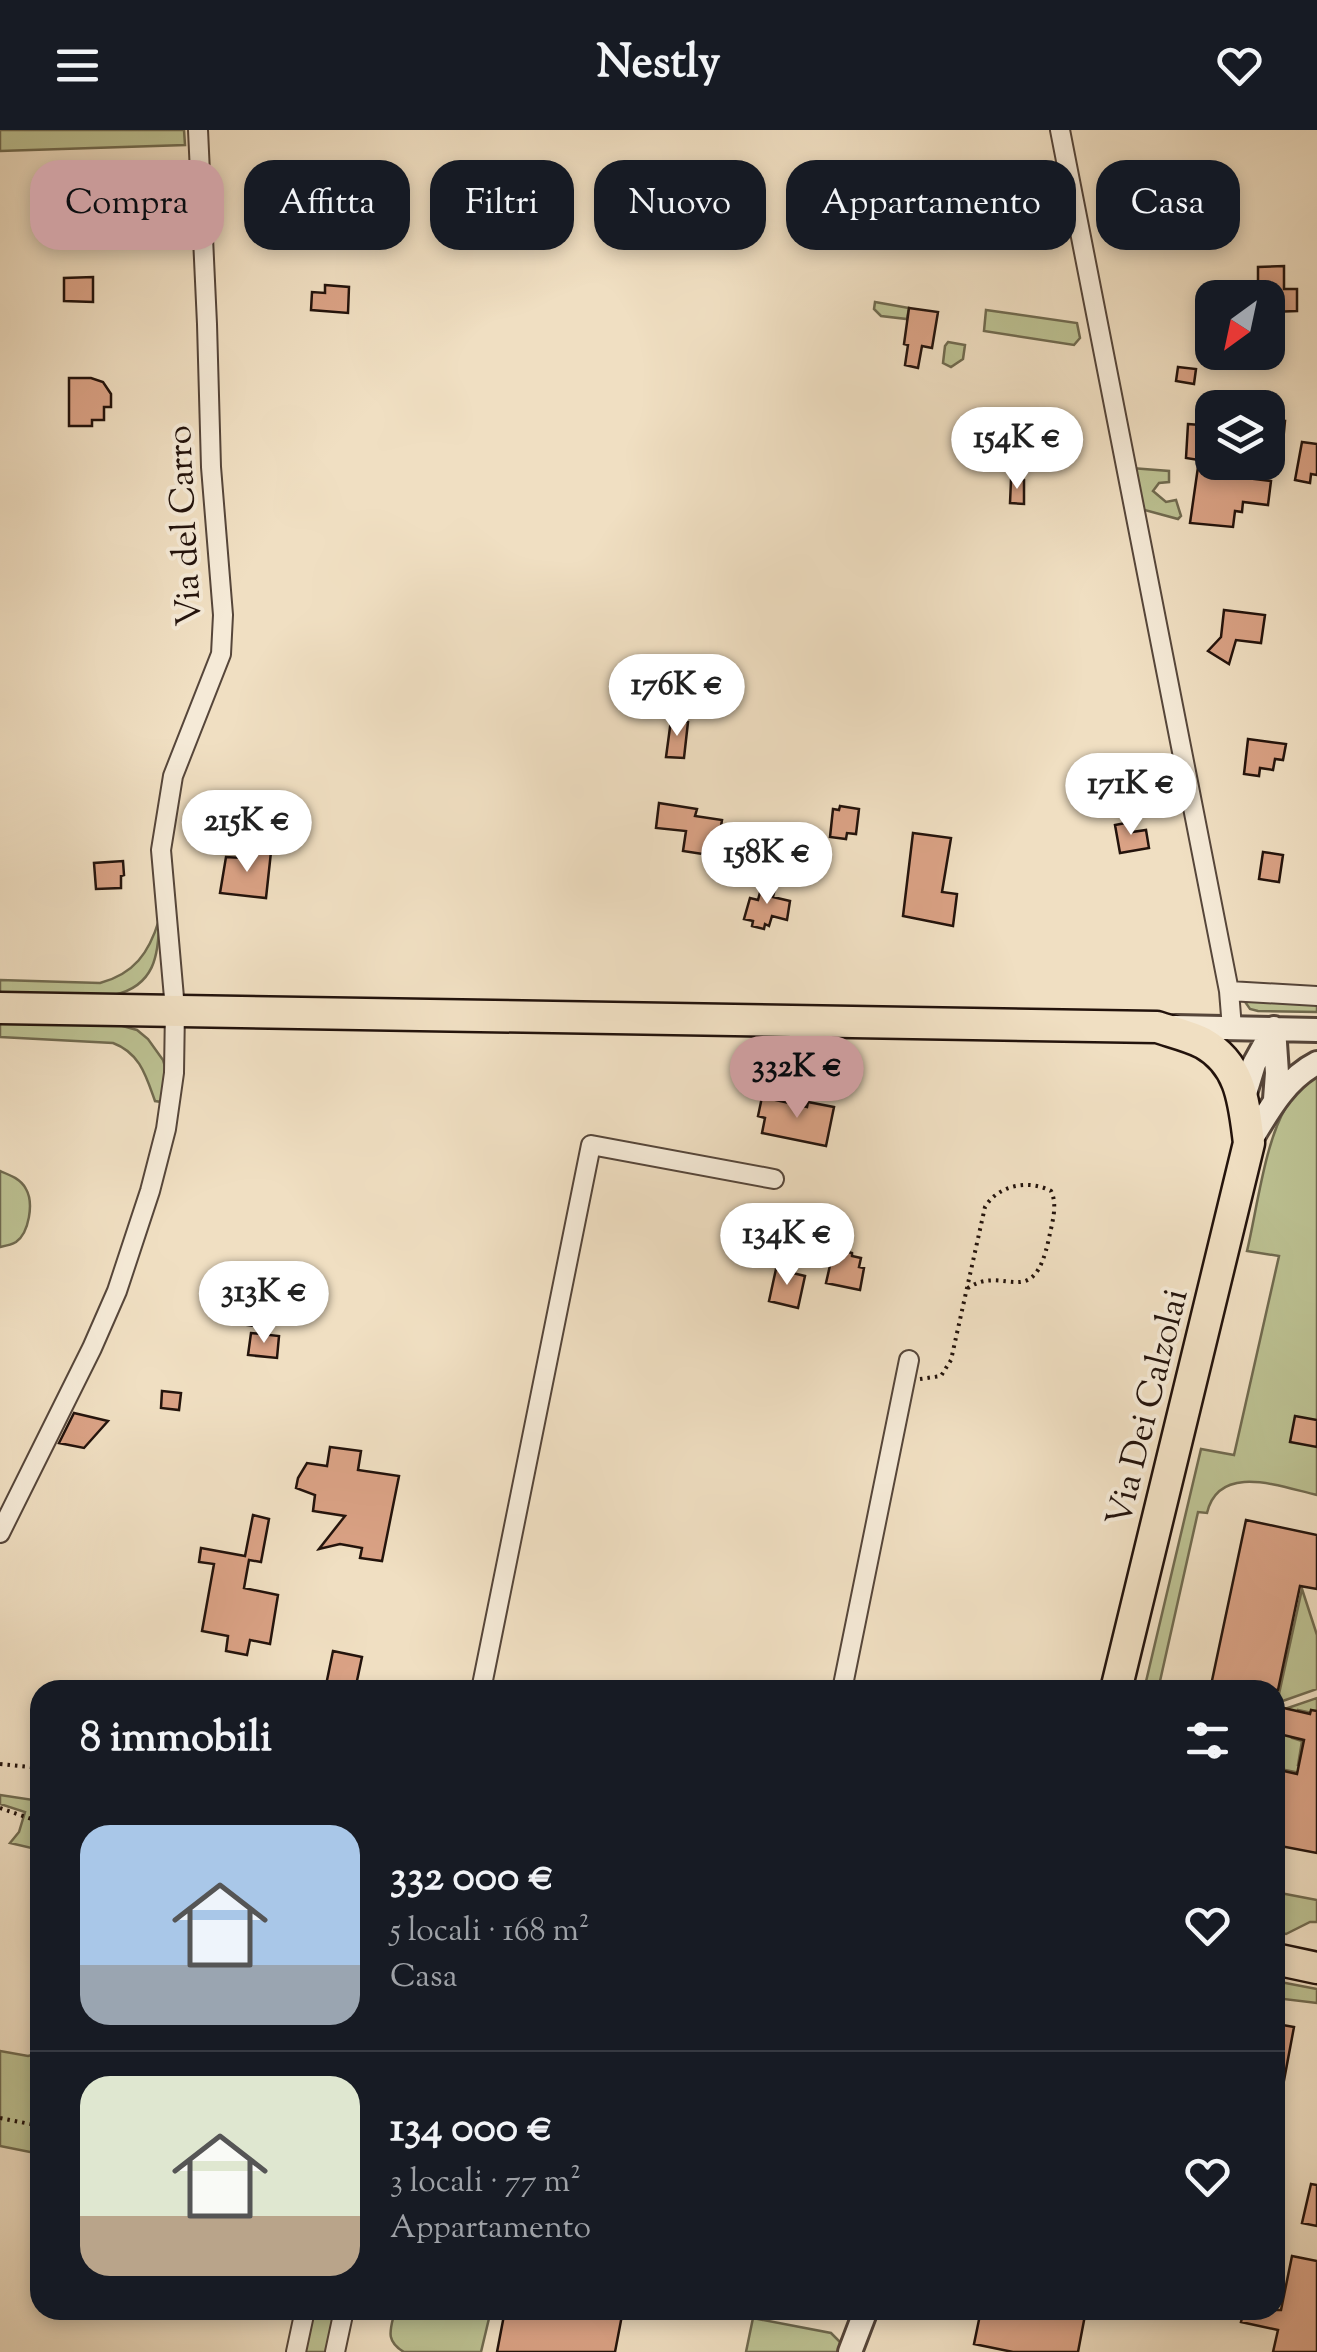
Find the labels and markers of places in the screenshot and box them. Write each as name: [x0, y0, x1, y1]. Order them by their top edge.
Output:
pin: 154K €: [936, 407, 1098, 492]
pin: 176K €: [596, 654, 758, 739]
pin: 171K €: [1050, 753, 1212, 838]
pin: 215K €: [166, 790, 328, 875]
pin: 158K €: [686, 822, 848, 907]
pin: 332K €: [716, 1036, 878, 1121]
pin: 134K €: [706, 1203, 868, 1288]
pin: 313K €: [183, 1261, 345, 1346]

